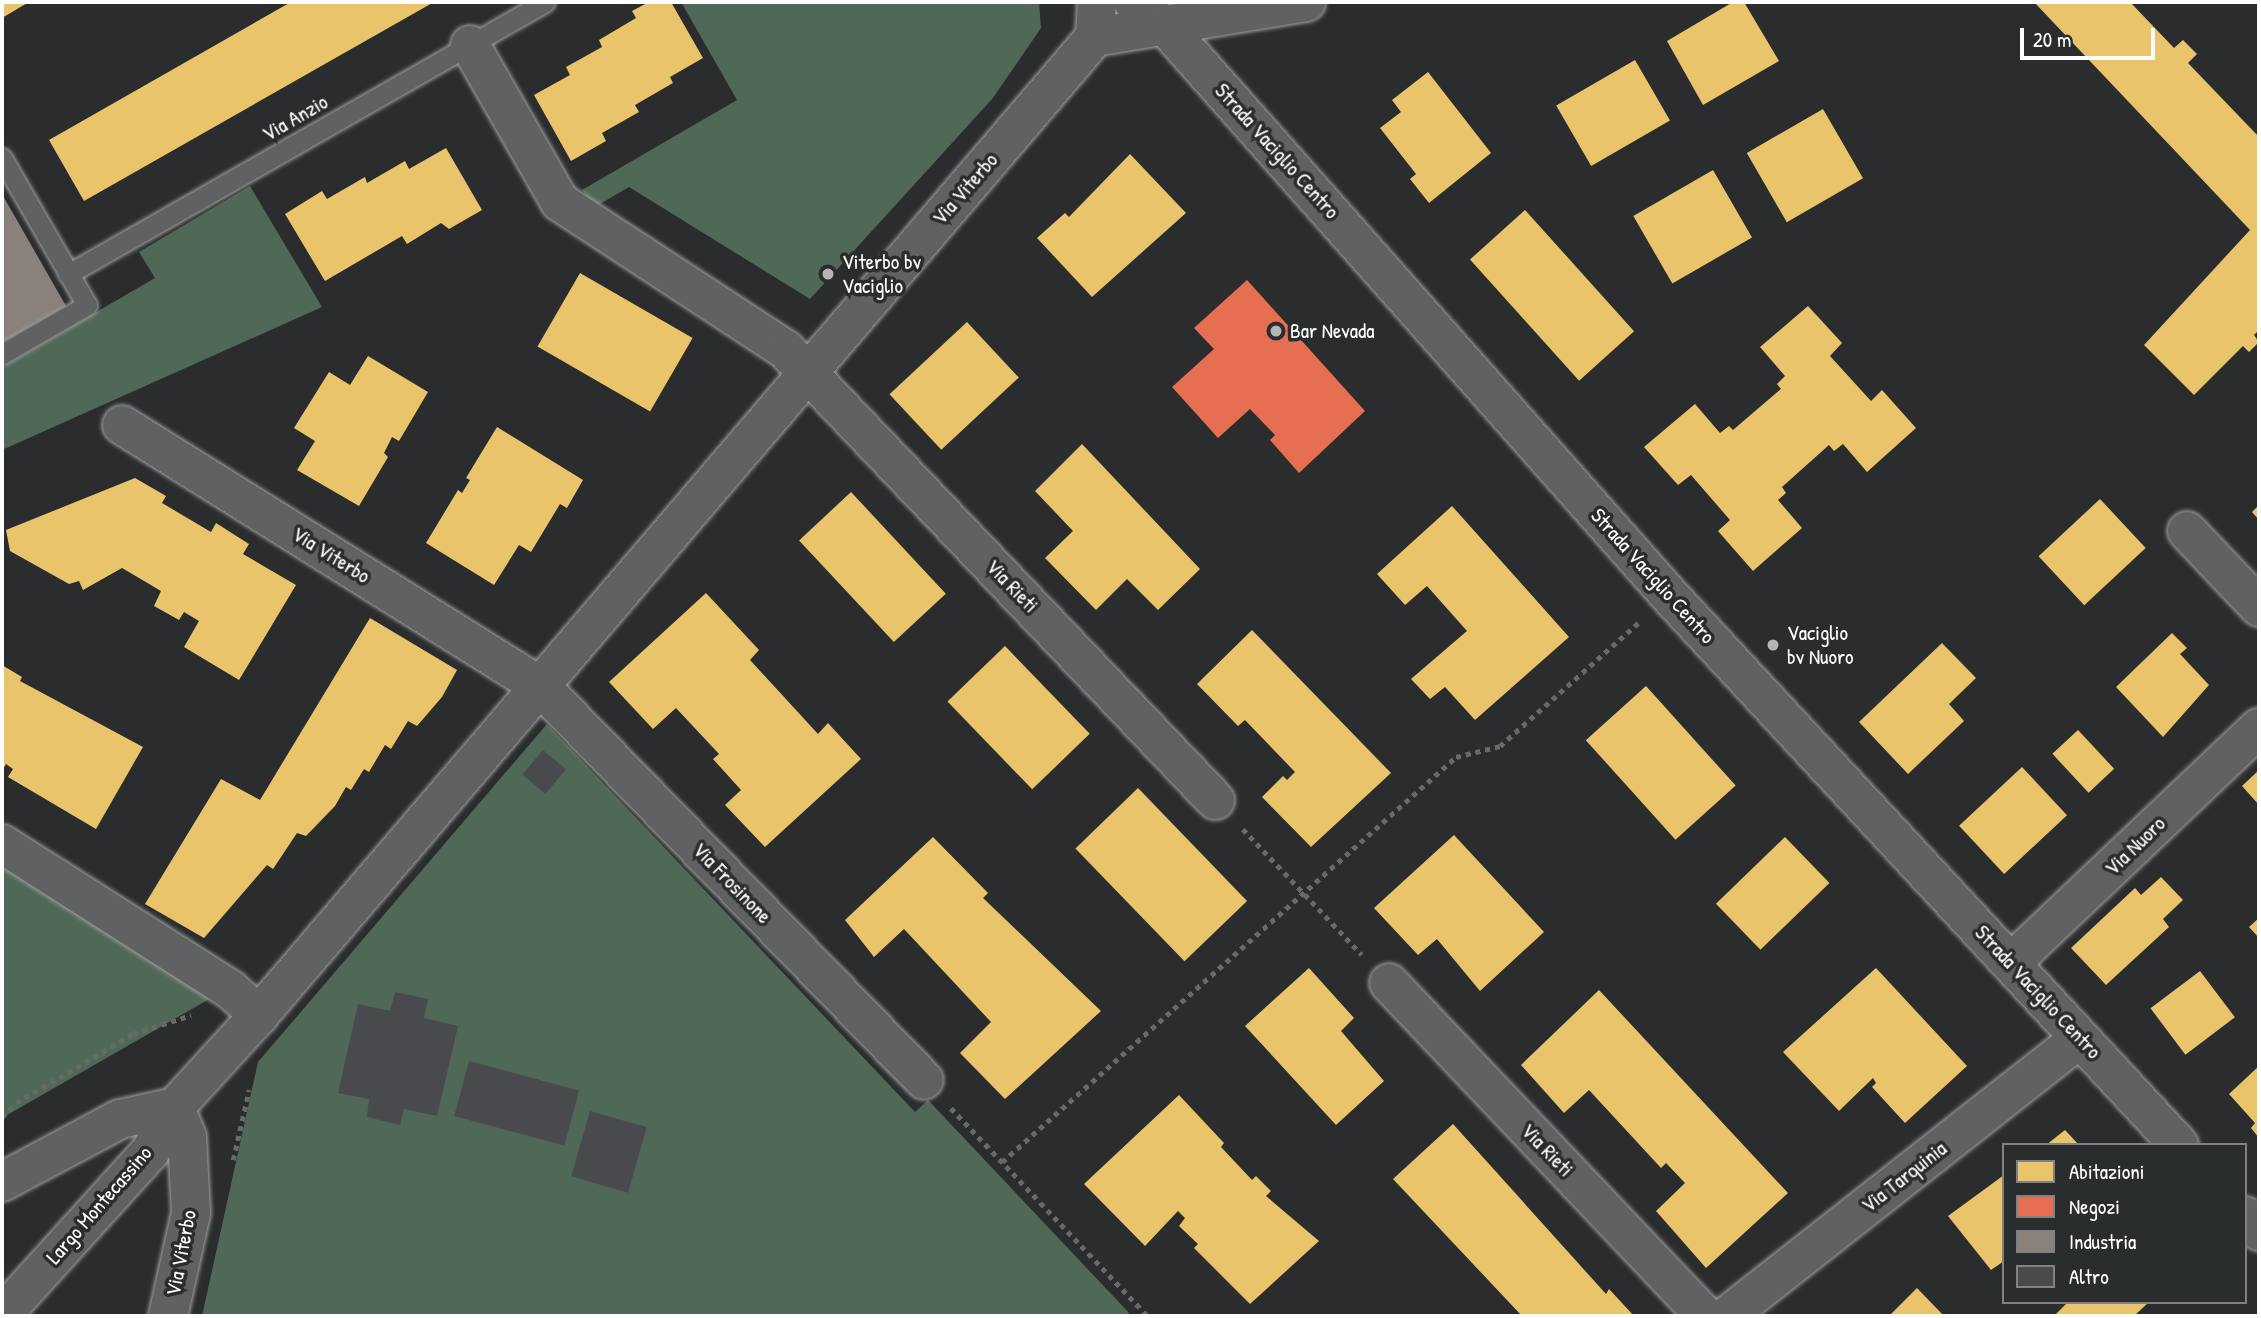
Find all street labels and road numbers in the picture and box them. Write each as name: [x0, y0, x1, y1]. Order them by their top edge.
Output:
street label: Strada Vaciglio Centro: [1210, 78, 1344, 224]
street label: Via Anzio: [258, 89, 332, 147]
street label: Via Viterbo: [927, 148, 1003, 230]
street label: Strada Vaciglio Centro: [1586, 503, 1720, 649]
street label: Via Viterbo: [287, 521, 375, 589]
street label: Via Rieti: [981, 554, 1043, 618]
street label: Via Nuoro: [2100, 811, 2170, 881]
street label: Via Frosinone: [687, 837, 777, 929]
street label: Strada Vaciglio Centro: [1970, 920, 2106, 1064]
street label: Via Rieti: [1516, 1118, 1578, 1182]
street label: Via Tarquinia: [1856, 1136, 1952, 1218]
street label: Largo Montecassino: [41, 1141, 157, 1269]
street label: Via Viterbo: [160, 1208, 202, 1298]

